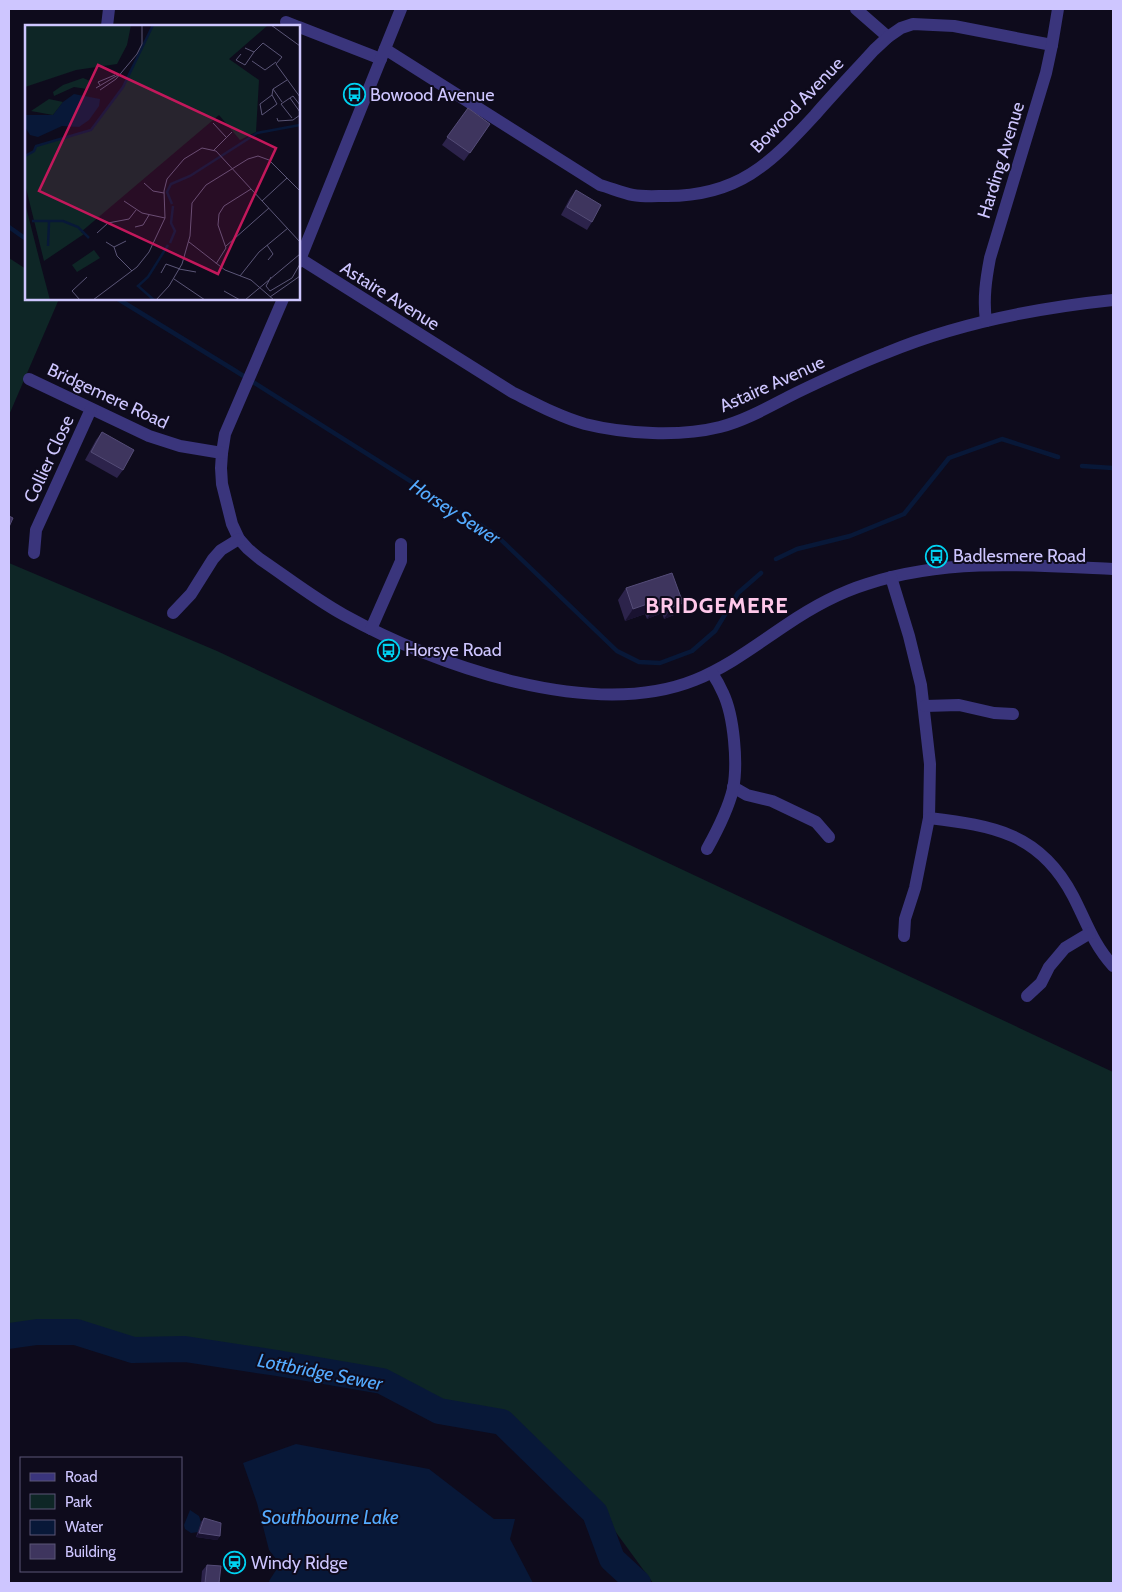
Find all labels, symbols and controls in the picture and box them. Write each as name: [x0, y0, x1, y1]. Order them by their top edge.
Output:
inset map: [25, 25, 300, 300]
street label: Bowood Avenue: [746, 53, 848, 157]
bus stop icon: Bowood Avenue: [342, 83, 366, 107]
place label: Bowood Avenue: [370, 84, 494, 106]
street label: Harding Avenue: [973, 99, 1029, 221]
street label: Astaire Avenue: [336, 257, 444, 335]
street label: Astaire Avenue: [716, 351, 828, 417]
street label: Bridgemere Road: [44, 358, 172, 434]
street label: Collier Close: [19, 412, 79, 506]
water label: Horsey Sewer: [405, 474, 506, 550]
bus stop icon: Badlesmere Road: [925, 544, 949, 568]
place label: Badlesmere Road: [953, 545, 1086, 567]
district label: BRIDGEMERE: [645, 592, 789, 619]
bus stop icon: Horsye Road: [377, 638, 401, 662]
place label: Horsye Road: [405, 639, 502, 661]
water label: Lottbridge Sewer: [256, 1349, 386, 1396]
legend: [20, 1457, 182, 1572]
text: Road: [65, 1468, 98, 1486]
text: Park: [65, 1493, 92, 1511]
water label: Southbourne Lake: [261, 1506, 399, 1529]
text: Water: [65, 1518, 103, 1536]
text: Building: [65, 1543, 116, 1561]
station icon: Windy Ridge: [223, 1551, 247, 1575]
place label: Windy Ridge: [251, 1552, 348, 1574]

